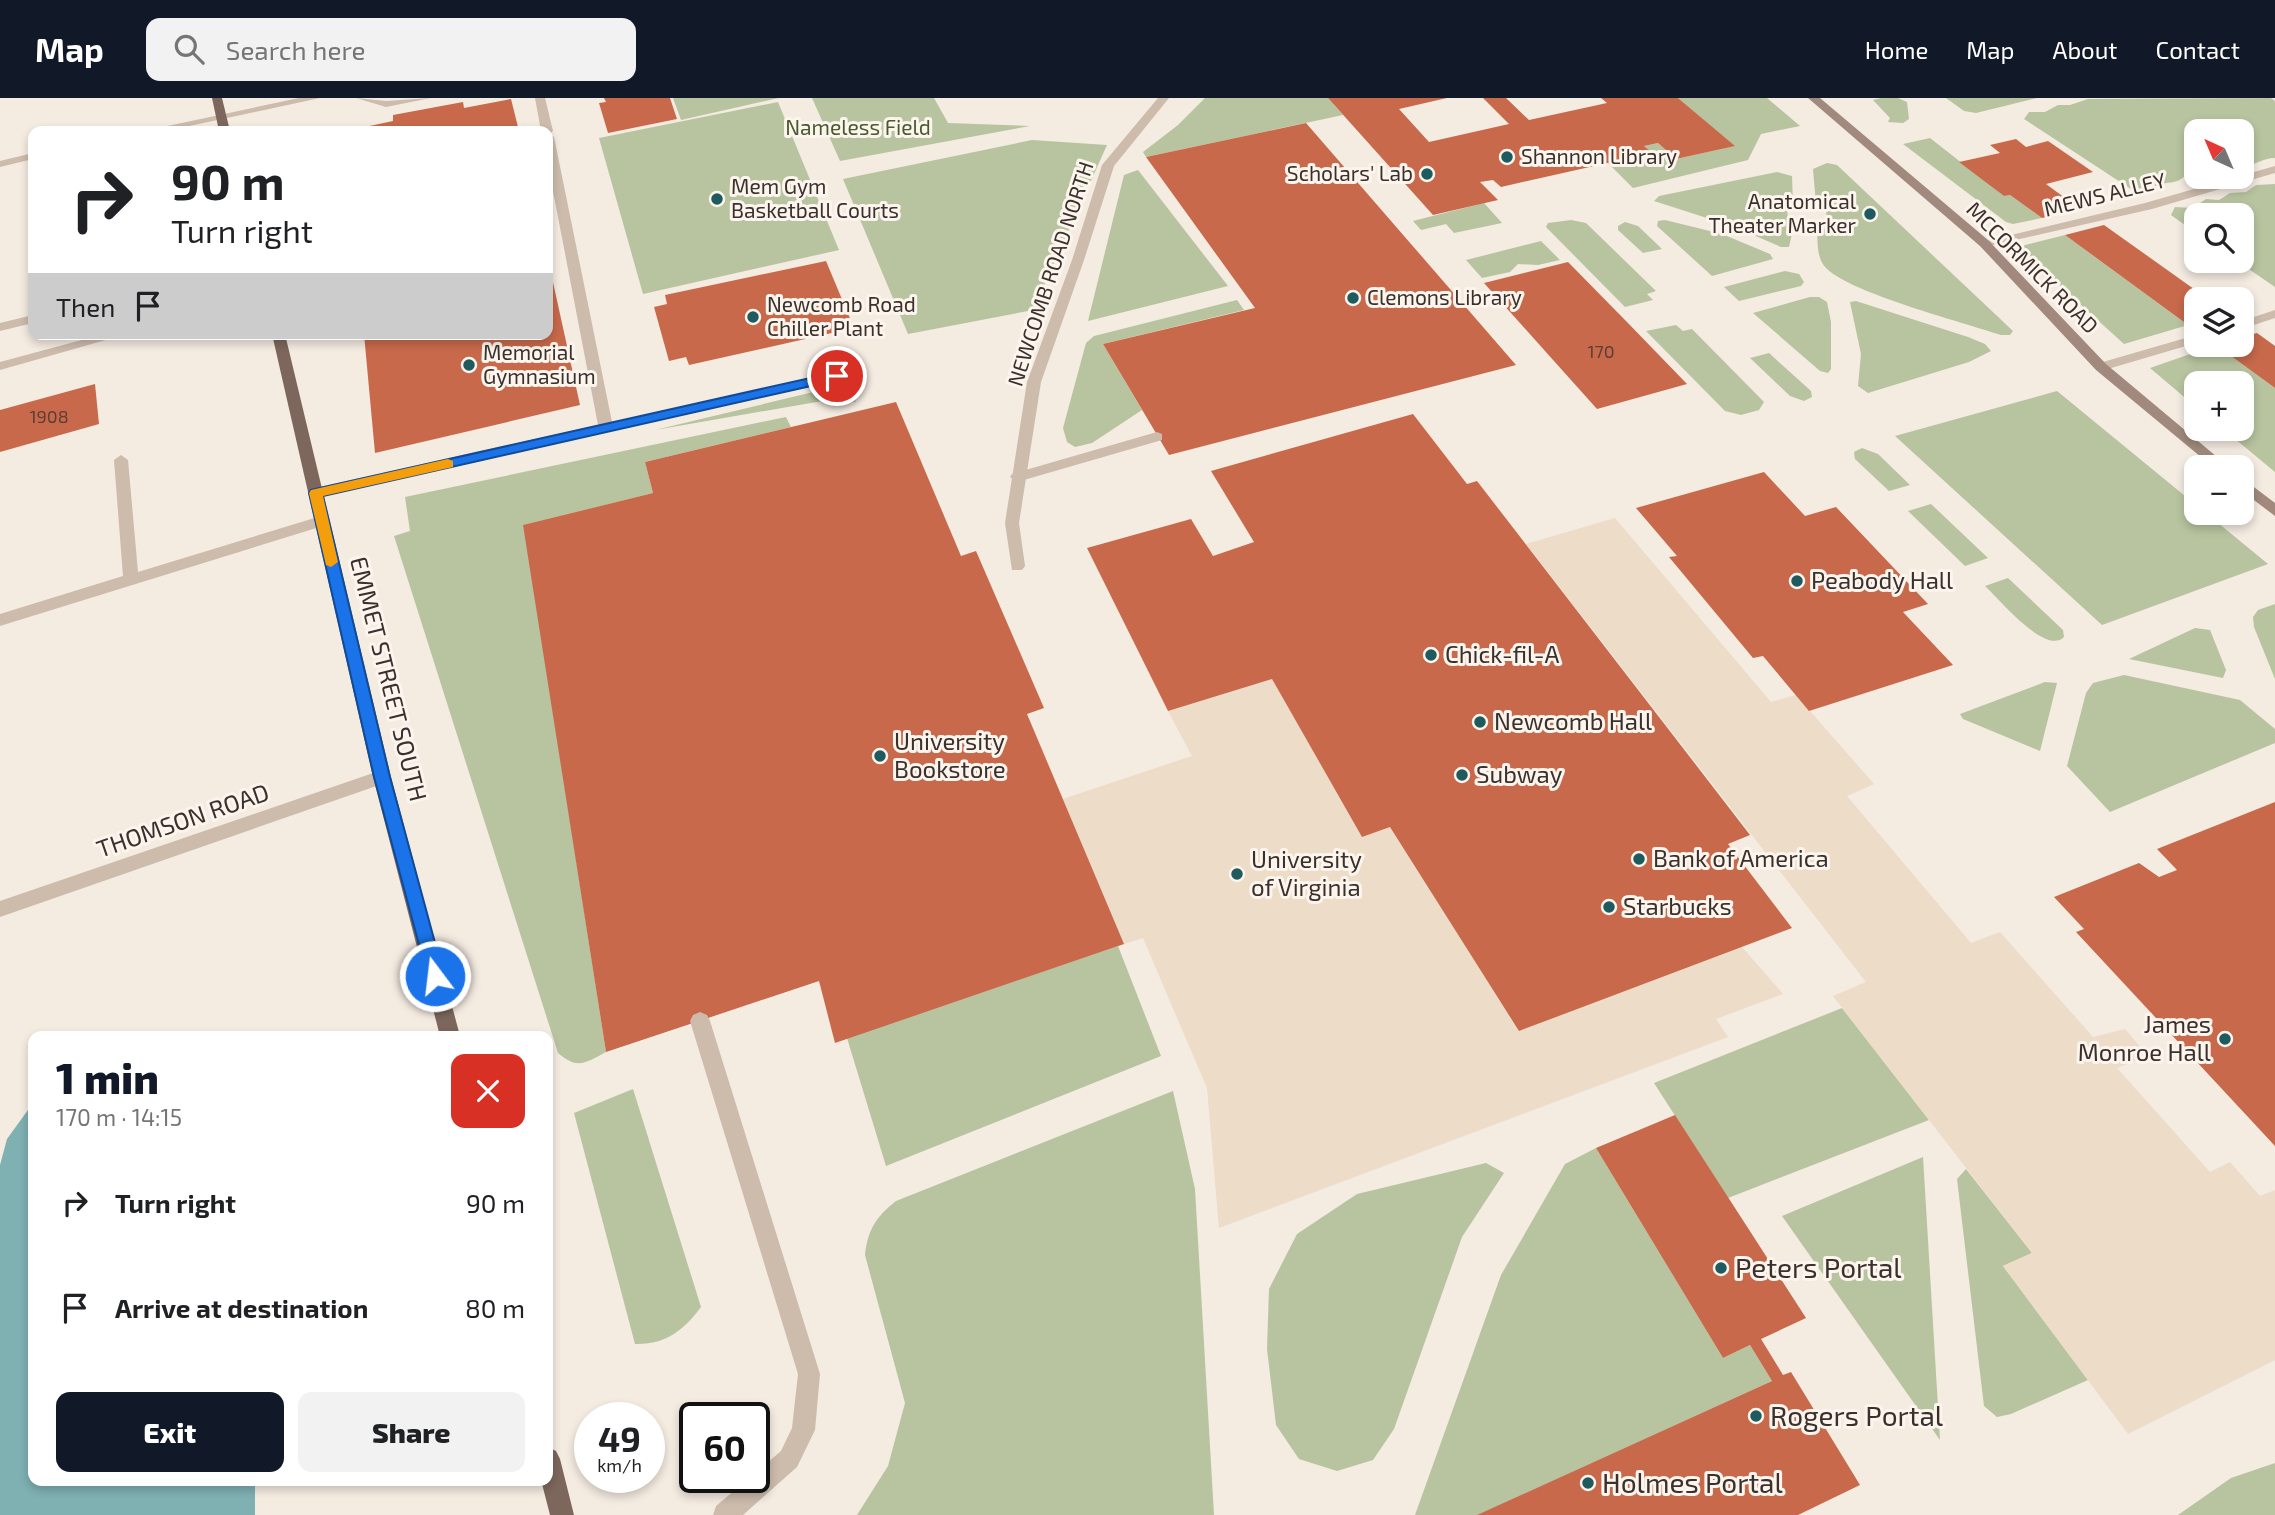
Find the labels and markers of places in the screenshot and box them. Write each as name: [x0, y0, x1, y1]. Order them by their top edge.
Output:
place label: Shannon Library: [1521, 143, 1677, 168]
marker: Shannon Library: [1499, 149, 1515, 165]
place label: Scholars' Lab: [1287, 160, 1413, 185]
marker: Scholars' Lab: [1419, 166, 1435, 182]
place label: Mem Gym Basketball Courts: [731, 173, 899, 222]
place label: Anatomical Theater Marker: [1708, 188, 1857, 237]
marker: Mem Gym Basketball Courts: [709, 191, 725, 207]
marker: Anatomical Theater Marker: [1862, 206, 1878, 222]
place label: Clemons Library: [1367, 284, 1522, 309]
marker: Clemons Library: [1345, 290, 1361, 306]
place label: Newcomb Road Chiller Plant: [767, 291, 916, 340]
marker: Newcomb Road Chiller Plant: [745, 309, 761, 325]
place label: Memorial Gymnasium: [483, 339, 596, 388]
pin: [807, 346, 867, 406]
marker: Memorial Gymnasium: [461, 357, 477, 373]
place label: Peabody Hall: [1811, 565, 1953, 594]
marker: Peabody Hall: [1789, 573, 1805, 589]
place label: Chick-fil-A: [1445, 639, 1560, 668]
marker: Chick-fil-A: [1423, 647, 1439, 663]
place label: Newcomb Hall: [1494, 706, 1652, 735]
marker: Newcomb Hall: [1472, 714, 1488, 730]
place label: University Bookstore: [894, 726, 1006, 783]
marker: University Bookstore: [872, 748, 888, 764]
place label: Subway: [1476, 759, 1563, 788]
marker: Subway: [1454, 767, 1470, 783]
place label: Bank of America: [1653, 843, 1829, 872]
place label: University of Virginia: [1251, 844, 1362, 901]
marker: Bank of America: [1631, 851, 1647, 867]
marker: University of Virginia: [1229, 866, 1245, 882]
place label: Starbucks: [1623, 891, 1732, 920]
marker: Starbucks: [1601, 899, 1617, 915]
place label: James Monroe Hall: [2078, 1009, 2211, 1066]
marker: James Monroe Hall: [2217, 1031, 2233, 1047]
place label: Peters Portal: [1735, 1250, 1902, 1284]
marker: Peters Portal: [1713, 1260, 1729, 1276]
place label: Rogers Portal: [1770, 1398, 1944, 1432]
marker: Rogers Portal: [1748, 1408, 1764, 1424]
place label: Holmes Portal: [1602, 1465, 1783, 1499]
marker: Holmes Portal: [1580, 1475, 1596, 1491]

